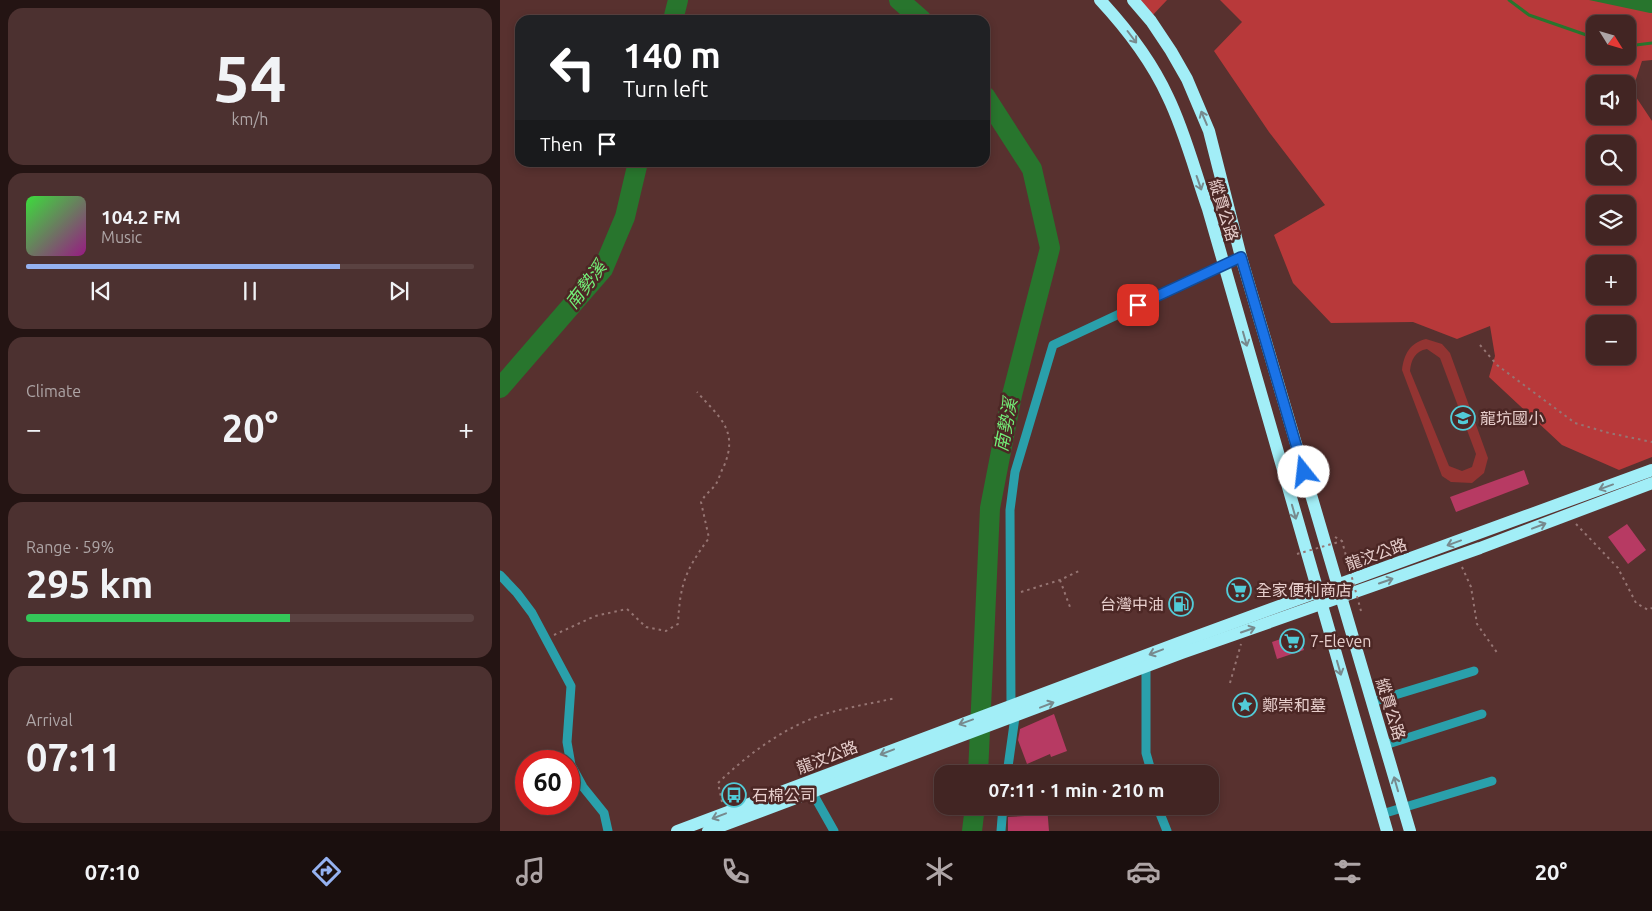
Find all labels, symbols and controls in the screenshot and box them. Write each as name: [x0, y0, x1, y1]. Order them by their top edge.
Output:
north arrow: [1586, 15, 1636, 65]
map controls: [1586, 15, 1636, 365]
one-way arrow: [1126, 30, 1137, 43]
icon: left: [540, 35, 605, 100]
text: 140 m: [623, 35, 721, 75]
text: 54: [213, 41, 287, 114]
button: sound: [1586, 75, 1636, 125]
text: Turn left: [623, 76, 708, 101]
text: km/h: [232, 110, 268, 128]
one-way arrow: [1199, 111, 1208, 126]
icon: arrive: [593, 130, 621, 158]
text: Then: [540, 133, 583, 155]
button: search: [1586, 135, 1636, 185]
one-way arrow: [1195, 175, 1204, 191]
street label: 縱貫公路: [1206, 177, 1242, 243]
button: layers: [1586, 195, 1636, 245]
text: 104.2 FM: [101, 206, 181, 228]
text: Music: [101, 228, 142, 246]
water label: 南勢溪: [561, 254, 611, 312]
button: +: [1586, 255, 1636, 305]
icon: previous: [87, 277, 115, 305]
icon: pause: [236, 277, 264, 305]
icon: next: [385, 277, 413, 305]
pin: [1117, 284, 1159, 326]
icon: arrive: [1124, 291, 1152, 319]
button: −: [1586, 315, 1636, 365]
one-way arrow: [1240, 331, 1250, 347]
text: Climate: [26, 382, 81, 400]
water label: 南勢溪: [990, 393, 1021, 453]
school or university icon: 龍坑國小: [1450, 405, 1476, 431]
text: 20°: [222, 407, 278, 449]
place label: 龍坑國小: [1480, 409, 1544, 427]
text: −: [26, 413, 42, 444]
text: +: [458, 413, 474, 444]
position arrow: [1277, 445, 1329, 497]
one-way arrow: [1599, 483, 1614, 492]
one-way arrow: [1290, 504, 1299, 520]
one-way arrow: [1530, 521, 1546, 530]
street label: 龍汶公路: [1343, 535, 1409, 573]
text: Range · 59%: [26, 538, 114, 556]
one-way arrow: [1446, 539, 1462, 548]
text: 295 km: [26, 563, 153, 605]
one-way arrow: [1377, 576, 1393, 585]
supermarket icon: 全家便利商店: [1226, 577, 1252, 603]
place label: 全家便利商店: [1256, 581, 1352, 599]
fuel station icon: 台灣中油: [1168, 591, 1194, 617]
place label: 台灣中油: [1100, 595, 1164, 613]
one-way arrow: [1240, 625, 1255, 634]
supermarket icon: 7-Eleven: [1279, 628, 1305, 654]
place label: 7-Eleven: [1310, 632, 1371, 650]
one-way arrow: [1149, 648, 1164, 657]
one-way arrow: [1335, 659, 1345, 675]
street label: 縱貫公路: [1373, 676, 1409, 742]
place icon: 鄭崇和墓: [1232, 692, 1258, 718]
place label: 鄭崇和墓: [1262, 696, 1326, 714]
one-way arrow: [1039, 700, 1054, 709]
text: Arrival: [26, 711, 73, 729]
one-way arrow: [959, 718, 974, 727]
text: 07:11: [26, 736, 121, 778]
street label: 龍汶公路: [794, 737, 860, 777]
one-way arrow: [880, 748, 895, 757]
speed limit sign: 60: [515, 750, 580, 815]
one-way arrow: [1391, 777, 1401, 793]
text: 07:11 · 1 min · 210 m: [989, 779, 1164, 801]
bus stop icon: 石棉公司: [721, 782, 747, 808]
place label: 石棉公司: [752, 786, 816, 804]
one-way arrow: [711, 812, 727, 821]
icon: directions: [309, 854, 344, 889]
icon: music: [513, 854, 548, 889]
icon: phone: [718, 854, 753, 889]
icon: climate: [922, 854, 957, 889]
icon: car: [1126, 854, 1161, 889]
icon: filters: [1330, 854, 1365, 889]
text: 07:10: [85, 859, 140, 884]
text: 20°: [1535, 859, 1567, 884]

